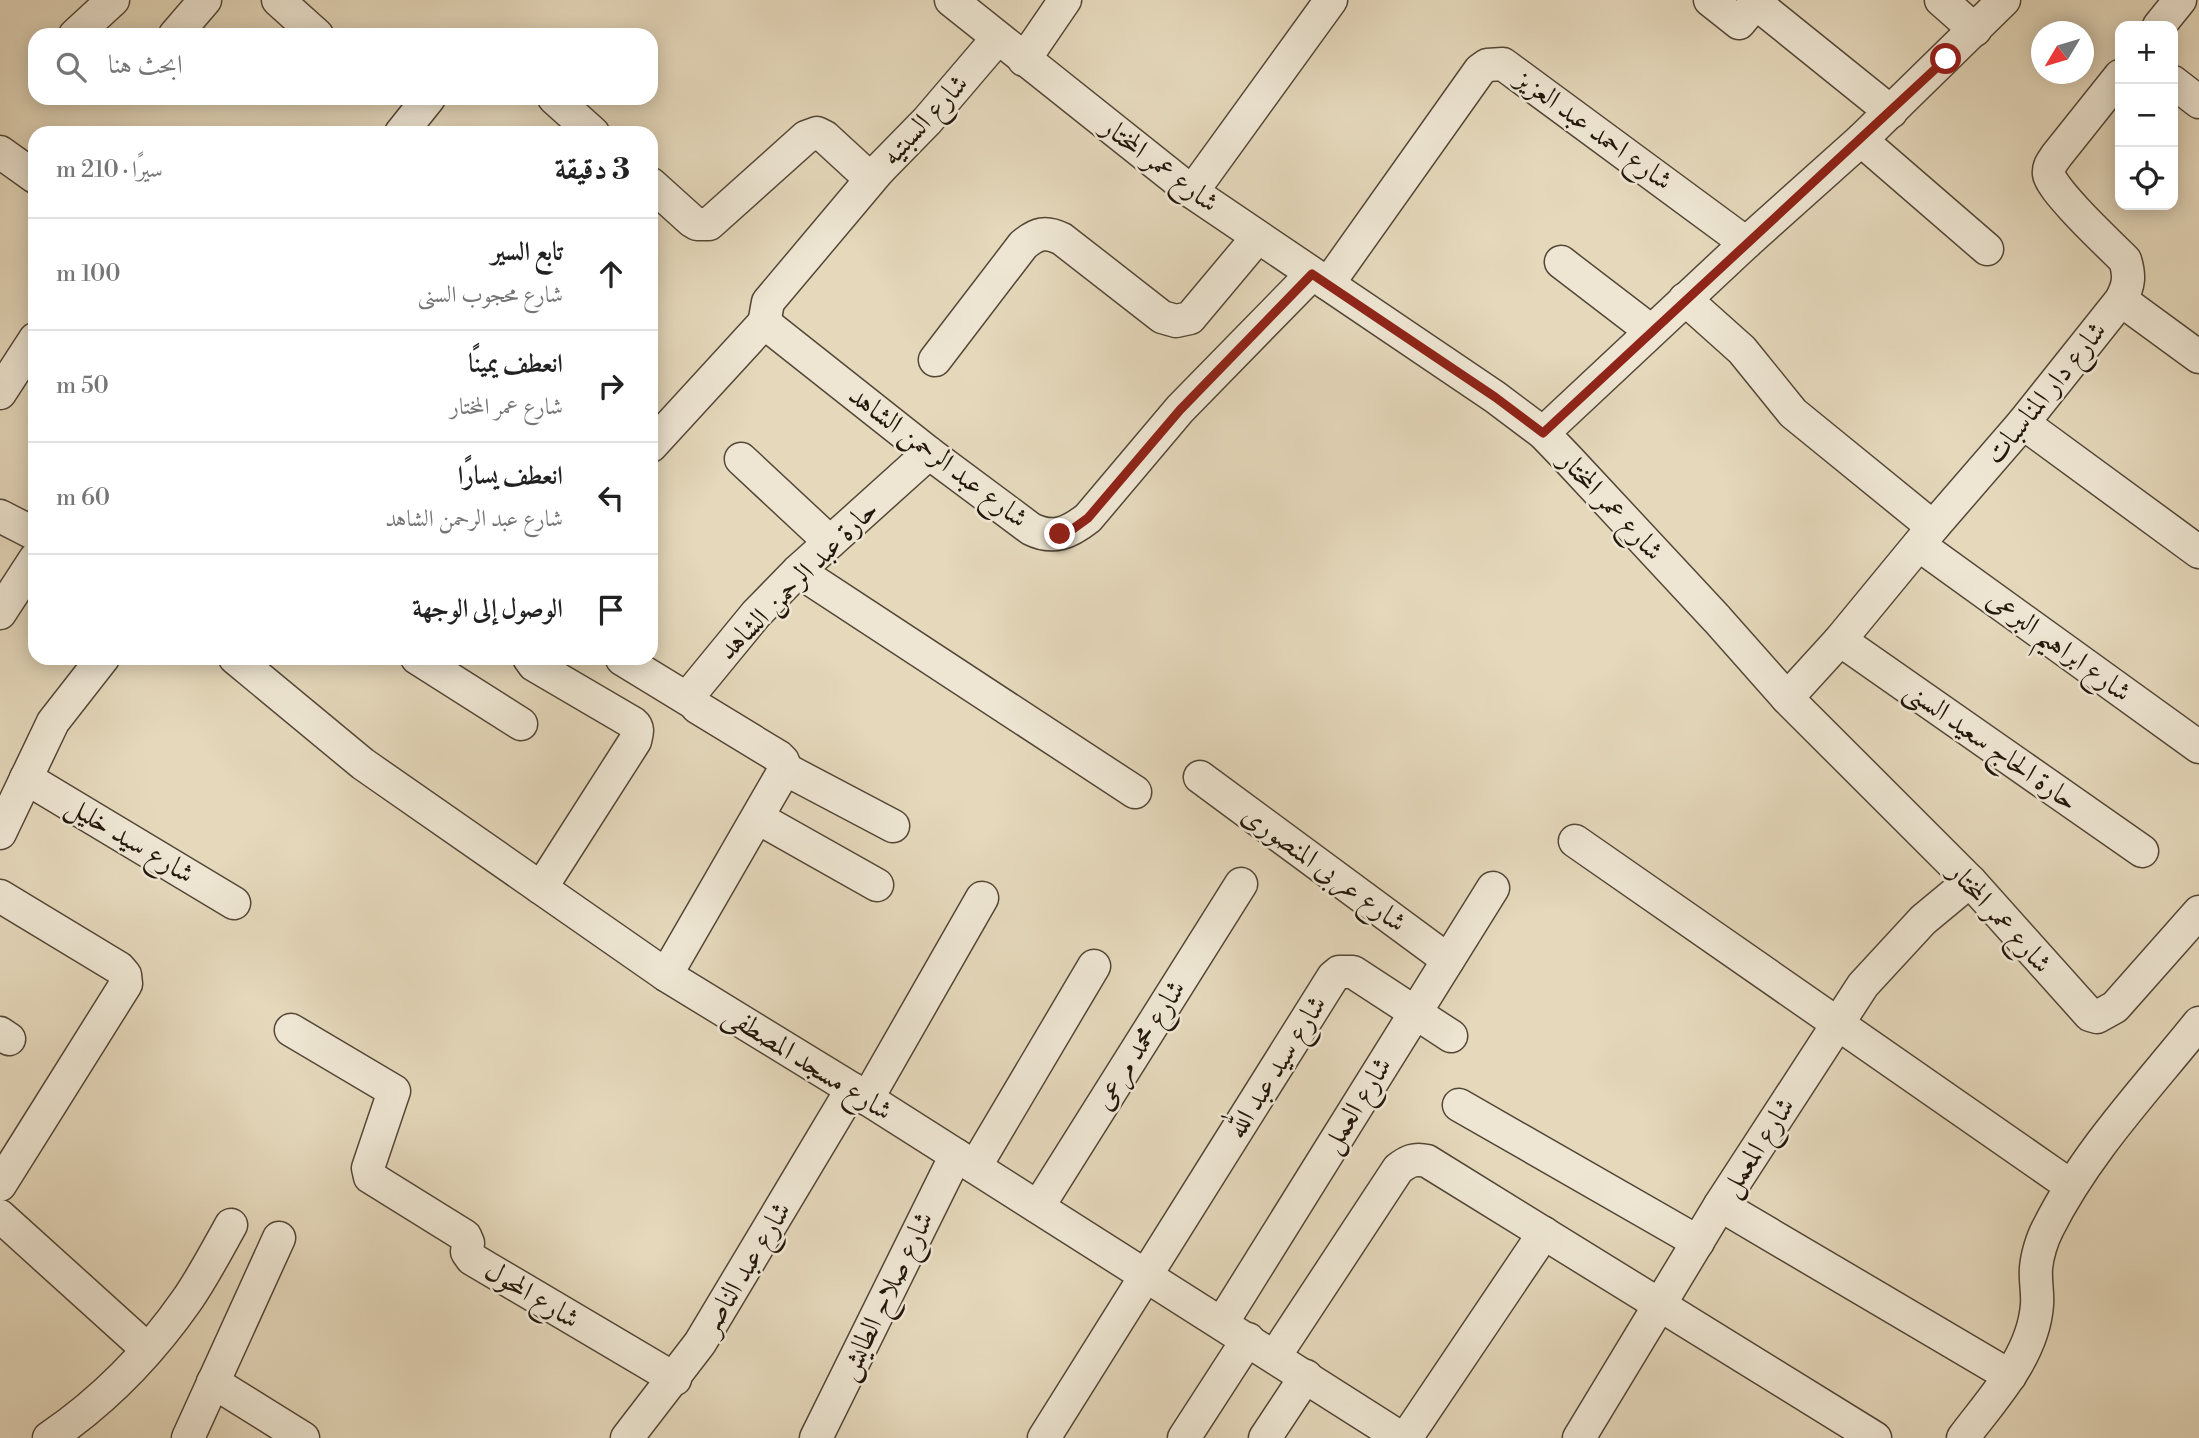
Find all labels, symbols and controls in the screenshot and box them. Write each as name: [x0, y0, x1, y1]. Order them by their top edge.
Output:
north arrow: [2031, 21, 2094, 84]
map controls: [2115, 21, 2178, 210]
button: +: [2115, 21, 2178, 84]
search box: [28, 28, 658, 105]
route start: [1930, 43, 1961, 74]
icon: search: [52, 48, 90, 86]
text: ابحث هنا: [108, 49, 183, 81]
street label: شارع احمد عبد العزيز: [1503, 60, 1679, 203]
street label: شارع السبتيه: [874, 67, 980, 176]
button: −: [2115, 84, 2178, 147]
street label: شارع عمر المختار: [1089, 108, 1226, 224]
button: locate: [2115, 147, 2178, 210]
text: 3 دقيقة: [555, 151, 630, 189]
text: سيرًا · 210 m: [56, 156, 163, 184]
text: تابع السير: [491, 236, 563, 268]
icon: ahead: [592, 255, 630, 293]
text: 100 m: [56, 260, 121, 288]
text: شارع محجوب السنى: [418, 281, 563, 309]
street label: شارع دار المناسبات: [1978, 314, 2118, 475]
text: انعطف يمينًا: [468, 348, 563, 380]
icon: right: [592, 367, 630, 405]
text: 50 m: [56, 372, 109, 400]
street label: شارع عبد الرحمن الشاهد: [838, 378, 1035, 540]
text: شارع عمر المختار: [450, 393, 563, 421]
street label: شارع عمر المختار: [1546, 442, 1671, 572]
text: انعطف يسارًا: [458, 460, 563, 492]
icon: left: [592, 479, 630, 517]
text: 60 m: [56, 484, 110, 512]
street label: حارة عبد الرحمن الشاهد: [710, 492, 886, 668]
text: شارع عبد الرحمن الشاهد: [385, 505, 563, 533]
route end: [1044, 518, 1075, 549]
street label: شارع ابراهيم البرعى: [1975, 582, 2138, 717]
icon: arrive: [592, 591, 630, 629]
text: الوصول إلى الوجهة: [412, 593, 563, 625]
street label: حارة الحاج سعيد السنى: [1893, 673, 2085, 825]
street label: شارع سيد خليل: [57, 788, 200, 896]
street label: شارع عربى المنصورى: [1232, 798, 1413, 945]
street label: شارع عمر المختار: [1935, 853, 2059, 984]
street label: شارع محمد مرعى: [1086, 974, 1198, 1119]
street label: شارع سيد عبد الله: [1215, 986, 1339, 1148]
street label: شارع مسجد المصطفى: [715, 997, 899, 1133]
street label: شارع العمل: [1314, 1051, 1404, 1162]
street label: شارع المعمل: [1713, 1091, 1807, 1206]
street label: شارع عبد الناصر: [691, 1195, 803, 1346]
street label: شارع صلاح الطايش: [830, 1206, 948, 1389]
street label: شارع المحول: [476, 1253, 586, 1341]

